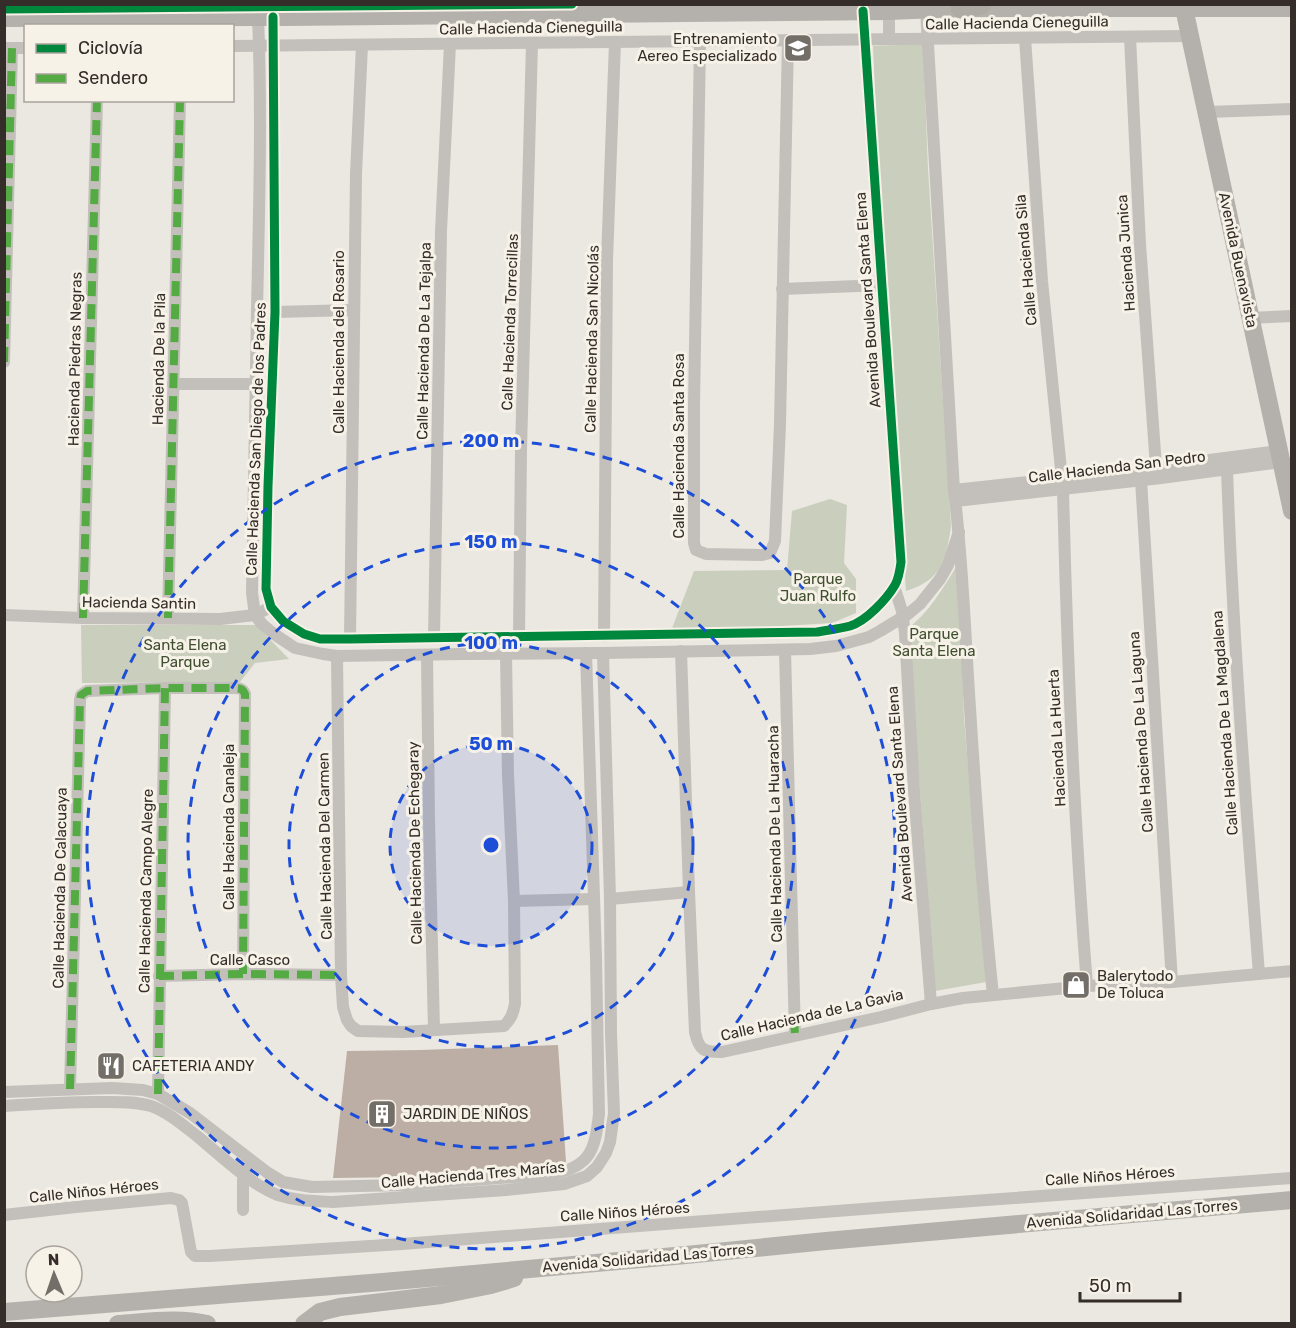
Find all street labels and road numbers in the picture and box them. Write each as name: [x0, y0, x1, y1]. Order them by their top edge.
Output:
street label: Calle Hacienda Cieneguilla: [925, 12, 1109, 34]
street label: Calle Hacienda Cieneguilla: [439, 17, 623, 39]
street label: Avenida Boulevard Santa Elena: [851, 191, 885, 409]
street label: Avenida Buenavista: [1215, 191, 1261, 329]
street label: Calle Hacienda Sila: [1011, 194, 1041, 326]
street label: Hacienda Junica: [1113, 194, 1139, 312]
street label: Calle Hacienda Torrecillas: [498, 233, 522, 411]
street label: Calle Hacienda De La Tejalpa: [413, 242, 435, 440]
street label: Calle Hacienda San Nicolás: [581, 245, 603, 433]
street label: Calle Hacienda del Rosario: [330, 250, 348, 434]
street label: Hacienda Piedras Negras: [64, 271, 86, 446]
street label: Hacienda De la Pila: [149, 293, 169, 425]
street label: Calle Hacienda San Diego de los Padres: [242, 302, 270, 576]
street label: Calle Hacienda Santa Rosa: [670, 353, 688, 539]
street label: Calle Hacienda San Pedro: [1027, 447, 1207, 487]
street label: Hacienda Santin: [82, 593, 196, 613]
street label: Calle Hacienda De La Magdalena: [1208, 610, 1242, 836]
street label: Calle Hacienda De La Laguna: [1125, 631, 1157, 833]
street label: Hacienda La Huerta: [1044, 669, 1070, 807]
street label: Avenida Boulevard Santa Elena: [883, 685, 917, 903]
street label: Calle Hacienda De La Huaracha: [764, 725, 786, 943]
street label: Calle Hacienda De Echegaray: [404, 741, 426, 945]
street label: Calle Hacienda Canaleja: [220, 744, 238, 910]
street label: Calle Hacienda Del Carmen: [314, 752, 336, 940]
street label: Calle Hacienda De Calacuaya: [49, 787, 71, 989]
street label: Calle Hacienda Campo Alegre: [135, 789, 157, 993]
street label: Calle Casco: [210, 951, 290, 969]
street label: Calle Hacienda de La Gavia: [719, 985, 905, 1045]
street label: Calle Hacienda Tres Marías: [380, 1158, 566, 1192]
street label: Calle Niños Héroes: [1045, 1162, 1176, 1190]
street label: Calle Niños Héroes: [28, 1175, 160, 1207]
street label: Avenida Solidaridad Las Torres: [1026, 1196, 1239, 1232]
street label: Calle Niños Héroes: [560, 1198, 691, 1226]
street label: Avenida Solidaridad Las Torres: [542, 1240, 755, 1276]

